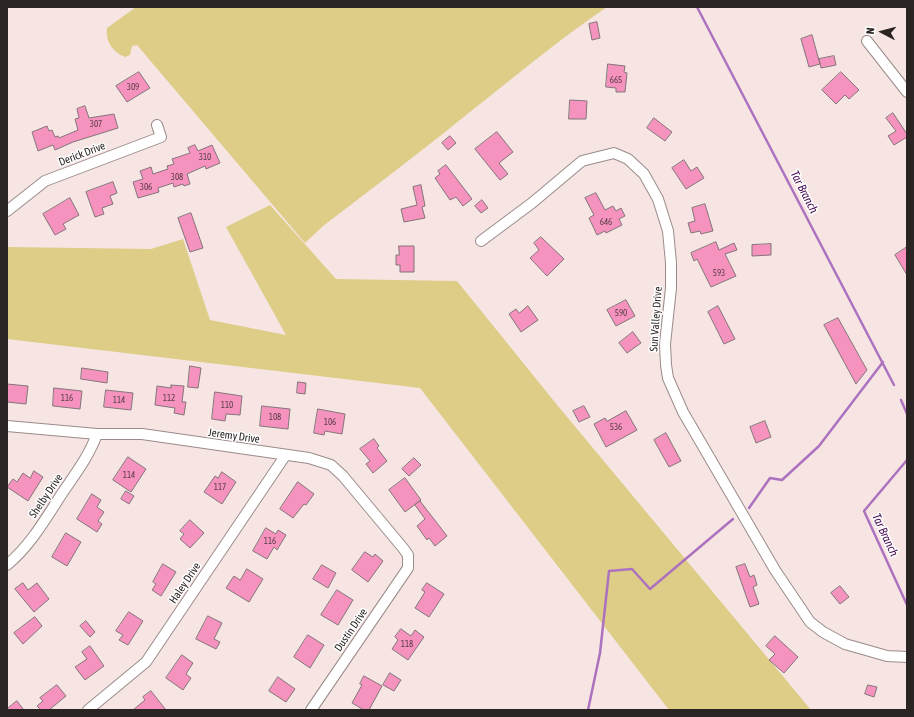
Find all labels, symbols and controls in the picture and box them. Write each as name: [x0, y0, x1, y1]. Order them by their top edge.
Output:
north arrow: [862, 12, 902, 52]
text: N: [864, 27, 876, 35]
house number: 665: [610, 75, 622, 85]
house number: 309: [127, 82, 139, 92]
house number: 307: [90, 119, 102, 129]
street label: Derick Drive: [57, 139, 107, 169]
house number: 310: [199, 152, 211, 162]
water label: Tar Branch: [787, 168, 821, 216]
house number: 308: [171, 172, 183, 182]
house number: 306: [140, 182, 152, 192]
house number: 646: [600, 217, 612, 227]
house number: 593: [713, 268, 725, 278]
street label: Sun Valley Drive: [647, 286, 665, 352]
house number: 590: [615, 308, 627, 318]
house number: 116: [61, 393, 73, 403]
house number: 112: [163, 393, 175, 403]
house number: 114: [113, 395, 125, 405]
house number: 110: [221, 400, 233, 410]
house number: 108: [269, 412, 281, 422]
house number: 106: [324, 417, 336, 427]
house number: 536: [610, 422, 622, 432]
street label: Jeremy Drive: [207, 426, 261, 446]
house number: 114: [123, 470, 135, 480]
street label: Shelby Drive: [26, 471, 66, 521]
house number: 117: [214, 482, 226, 492]
water label: Tar Branch: [869, 511, 901, 559]
house number: 116: [264, 536, 276, 546]
street label: Haley Drive: [167, 560, 203, 606]
street label: Dustin Drive: [332, 606, 370, 654]
house number: 118: [401, 639, 413, 649]

